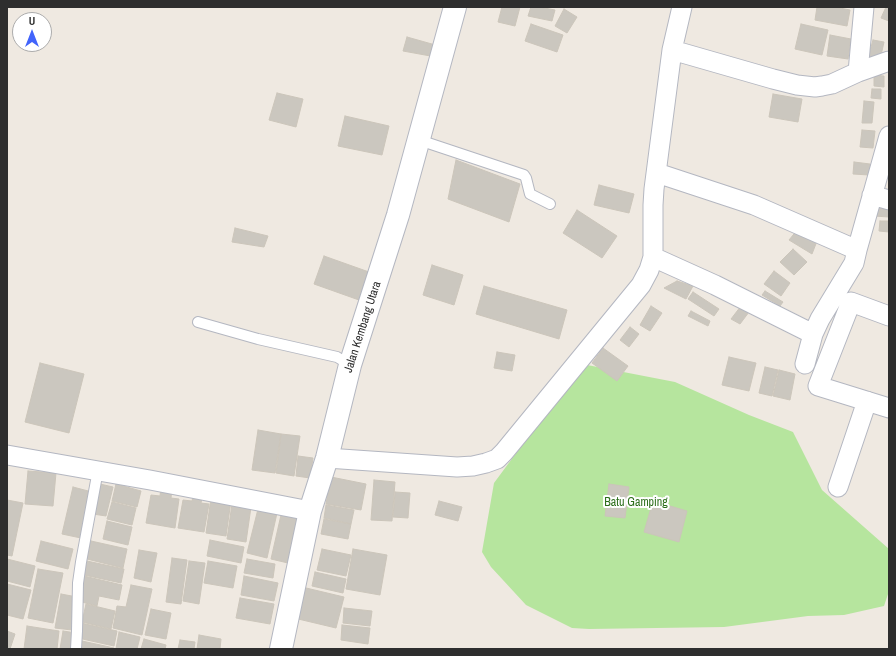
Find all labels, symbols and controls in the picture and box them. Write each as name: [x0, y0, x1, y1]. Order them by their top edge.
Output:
north arrow: [12, 12, 52, 52]
text: U: [29, 14, 35, 28]
street label: Jalan Kembang Utara: [341, 280, 385, 374]
park label: Batu Gamping: [604, 496, 668, 510]

